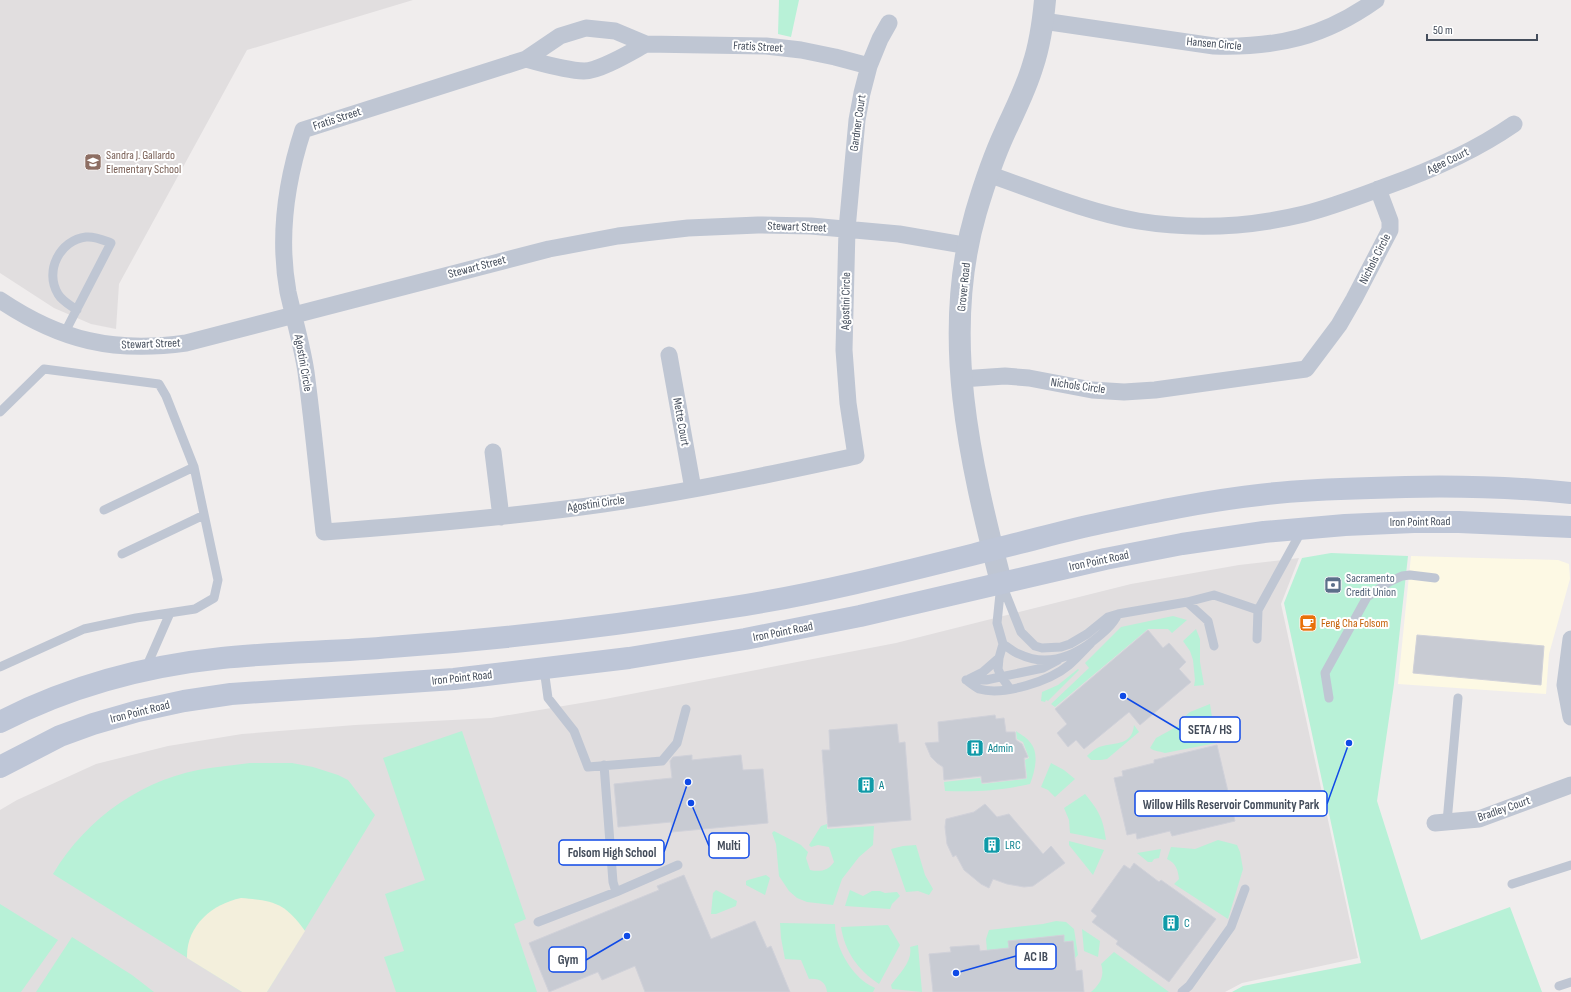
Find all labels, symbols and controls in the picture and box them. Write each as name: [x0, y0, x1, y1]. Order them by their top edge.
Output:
scale bar: [1427, 16, 1537, 42]
text: 50 m: [1433, 23, 1453, 38]
street label: Hansen Circle: [1186, 34, 1242, 54]
street label: Fratis Street: [733, 38, 784, 56]
street label: Gardner Court: [847, 93, 869, 152]
street label: Fratis Street: [311, 104, 363, 134]
street label: Agee Court: [1424, 144, 1472, 178]
place label: Sandra J. Gallardo Elementary School: [106, 148, 181, 177]
school or university icon: Sandra J. Gallardo Elementary School: [83, 152, 103, 172]
street label: Stewart Street: [767, 218, 827, 236]
street label: Nichols Circle: [1356, 231, 1394, 287]
street label: Stewart Street: [446, 252, 508, 282]
street label: Grover Road: [954, 262, 974, 312]
street label: Agostini Circle: [838, 272, 854, 331]
street label: Agostini Circle: [290, 332, 315, 393]
street label: Stewart Street: [121, 335, 181, 353]
street label: Nichols Circle: [1050, 375, 1106, 397]
street label: Mette Court: [669, 397, 693, 448]
street label: Agostini Circle: [565, 493, 626, 516]
street label: Iron Point Road: [1389, 514, 1451, 530]
street label: Iron Point Road: [1068, 547, 1130, 575]
place label: Sacramento Credit Union: [1346, 571, 1396, 600]
bank icon: Sacramento Credit Union: [1323, 575, 1343, 595]
cafe icon: Feng Cha Folsom: [1298, 613, 1318, 633]
place label: Feng Cha Folsom: [1321, 616, 1388, 631]
street label: Iron Point Road: [752, 619, 814, 645]
street label: Iron Point Road: [431, 667, 493, 689]
street label: Iron Point Road: [109, 697, 171, 727]
callout: SETA / HS: [1180, 717, 1240, 742]
text: SETA / HS: [1188, 722, 1232, 738]
building icon: Admin: [965, 738, 985, 758]
place label: Admin: [987, 741, 1013, 756]
building icon: A: [856, 775, 876, 795]
place label: A: [878, 778, 885, 793]
callout: Willow Hills Reservoir Community Park: [1135, 791, 1327, 816]
street label: Bradley Court: [1476, 793, 1533, 825]
text: Willow Hills Reservoir Community Park: [1143, 797, 1320, 813]
callout: Multi: [709, 833, 749, 858]
building icon: LRC: [982, 835, 1002, 855]
text: Multi: [717, 838, 741, 854]
place label: LRC: [1005, 838, 1021, 853]
callout: Folsom High School: [559, 840, 664, 865]
text: Folsom High School: [568, 845, 657, 861]
building icon: C: [1161, 913, 1181, 933]
place label: C: [1184, 916, 1190, 931]
callout: AC IB: [1016, 944, 1056, 969]
callout: Gym: [549, 947, 586, 972]
text: AC IB: [1023, 949, 1048, 965]
text: Gym: [558, 952, 579, 968]

